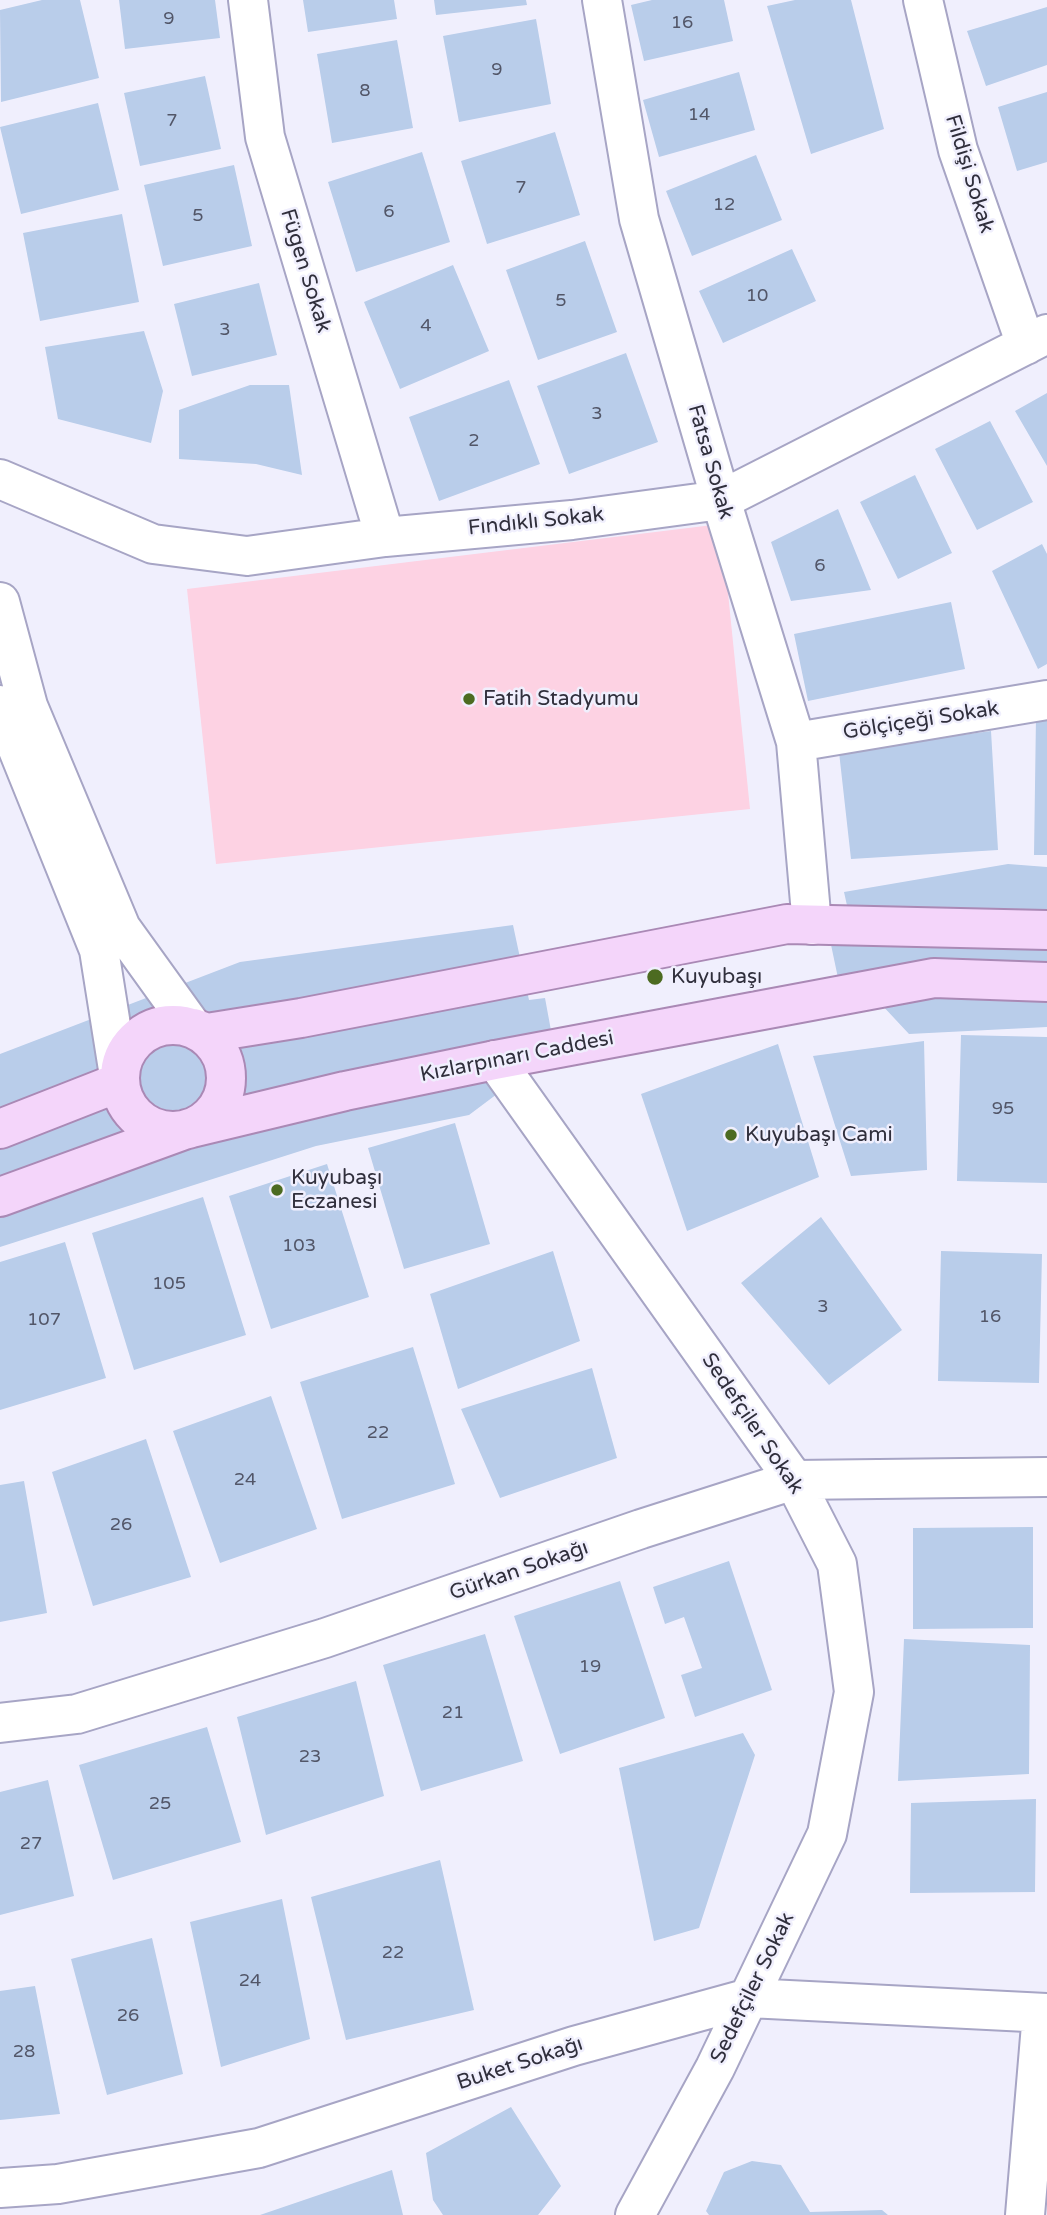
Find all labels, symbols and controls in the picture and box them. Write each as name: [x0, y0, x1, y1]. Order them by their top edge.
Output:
house number: 9: [163, 8, 175, 30]
house number: 16: [671, 12, 693, 34]
house number: 9: [491, 59, 503, 81]
house number: 8: [359, 80, 371, 102]
house number: 14: [688, 104, 710, 126]
house number: 7: [166, 110, 178, 132]
street label: Fildişi Sokak: [939, 112, 999, 236]
house number: 7: [515, 177, 527, 199]
house number: 12: [713, 194, 735, 216]
house number: 6: [383, 201, 395, 223]
house number: 5: [192, 205, 204, 227]
street label: Fügen Sokak: [274, 206, 336, 336]
house number: 10: [746, 285, 768, 307]
house number: 5: [555, 290, 567, 312]
house number: 4: [420, 315, 432, 337]
house number: 3: [219, 319, 231, 341]
street label: Fatsa Sokak: [682, 402, 738, 522]
house number: 3: [591, 403, 603, 425]
house number: 2: [468, 430, 480, 452]
street label: Fındıklı Sokak: [467, 502, 605, 542]
house number: 6: [814, 555, 826, 577]
place label: Fatih Stadyumu: [483, 686, 639, 712]
marker: Fatih Stadyumu: [461, 691, 477, 707]
street label: Gölçiçeği Sokak: [841, 696, 1001, 746]
place label: Kuyubaşı: [671, 964, 762, 990]
marker: Kuyubaşı: [645, 967, 665, 987]
street label: Kızlarpınarı Caddesi: [418, 1026, 616, 1088]
house number: 95: [992, 1098, 1014, 1120]
place label: Kuyubaşı Cami: [745, 1122, 893, 1148]
marker: Kuyubaşı Cami: [723, 1127, 739, 1143]
place label: Kuyubaşı Eczanesi: [291, 1165, 382, 1215]
marker: Kuyubaşı Eczanesi: [269, 1182, 285, 1198]
house number: 103: [282, 1235, 316, 1257]
house number: 105: [152, 1273, 186, 1295]
house number: 3: [817, 1296, 829, 1318]
house number: 16: [979, 1306, 1001, 1328]
house number: 107: [27, 1309, 61, 1331]
street label: Sedefçiler Sokak: [696, 1349, 808, 1499]
house number: 22: [367, 1422, 389, 1444]
house number: 24: [234, 1469, 256, 1491]
house number: 26: [110, 1514, 132, 1536]
street label: Gürkan Sokağı: [446, 1535, 592, 1607]
house number: 19: [579, 1656, 601, 1678]
house number: 21: [442, 1702, 464, 1724]
house number: 23: [299, 1746, 321, 1768]
house number: 25: [149, 1793, 171, 1815]
house number: 27: [20, 1833, 42, 1855]
street label: Sedefçiler Sokak: [706, 1909, 800, 2067]
house number: 22: [382, 1942, 404, 1964]
house number: 24: [239, 1970, 261, 1992]
house number: 26: [117, 2005, 139, 2027]
street label: Buket Sokağı: [454, 2032, 586, 2096]
house number: 28: [13, 2041, 35, 2063]

